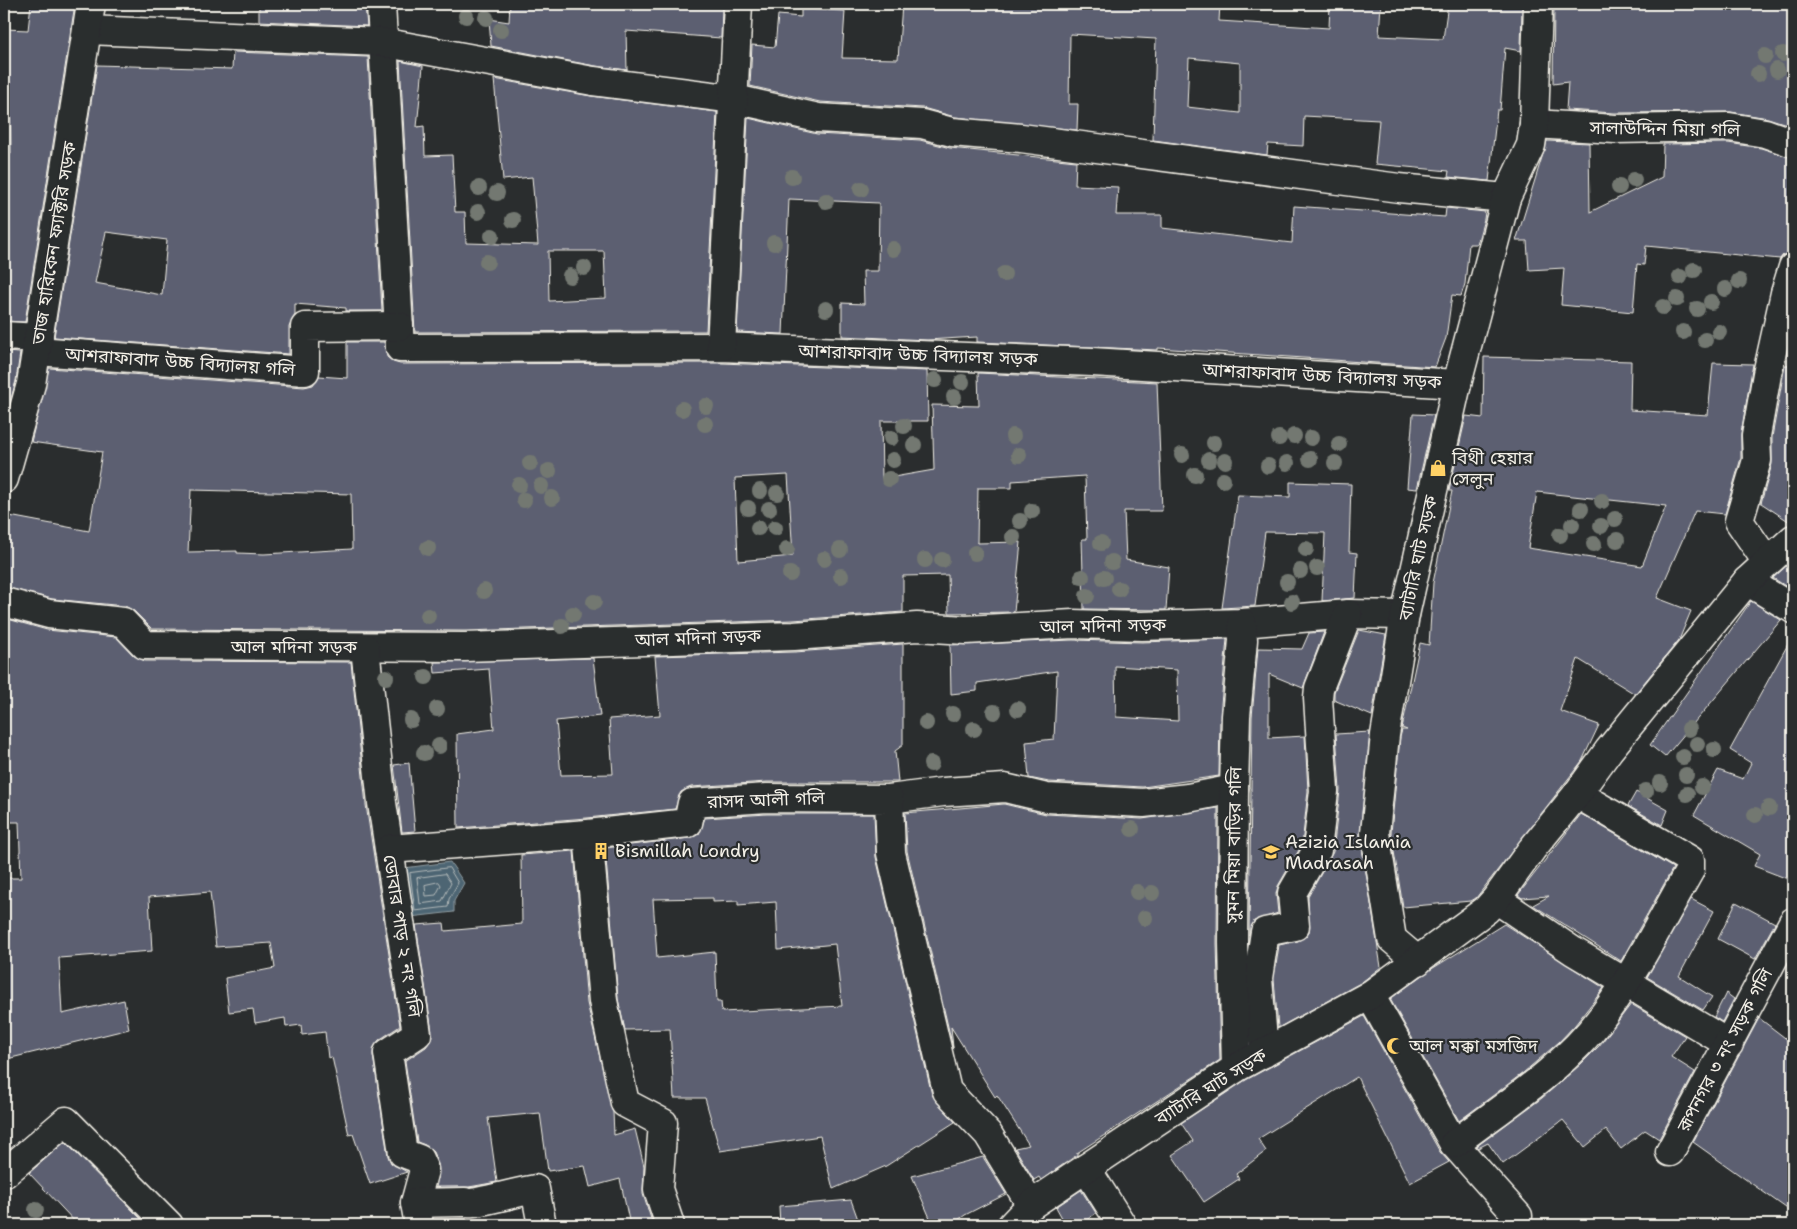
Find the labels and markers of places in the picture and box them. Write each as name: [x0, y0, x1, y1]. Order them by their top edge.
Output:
place label: বিথী হেয়ার সেলুন: [1451, 446, 1533, 491]
shop icon: বিথী হেয়ার সেলুন: [1428, 458, 1448, 478]
place label: Azizia Islamia Madrasah: [1285, 830, 1411, 875]
place label: Bismillah Londry: [615, 839, 760, 863]
building icon: Bismillah Londry: [591, 841, 611, 861]
school or university icon: Azizia Islamia Madrasah: [1261, 842, 1281, 862]
place label: আল মক্কা মসজিদ: [1408, 1034, 1539, 1058]
mosque icon: আল মক্কা মসজিদ: [1385, 1036, 1405, 1056]

